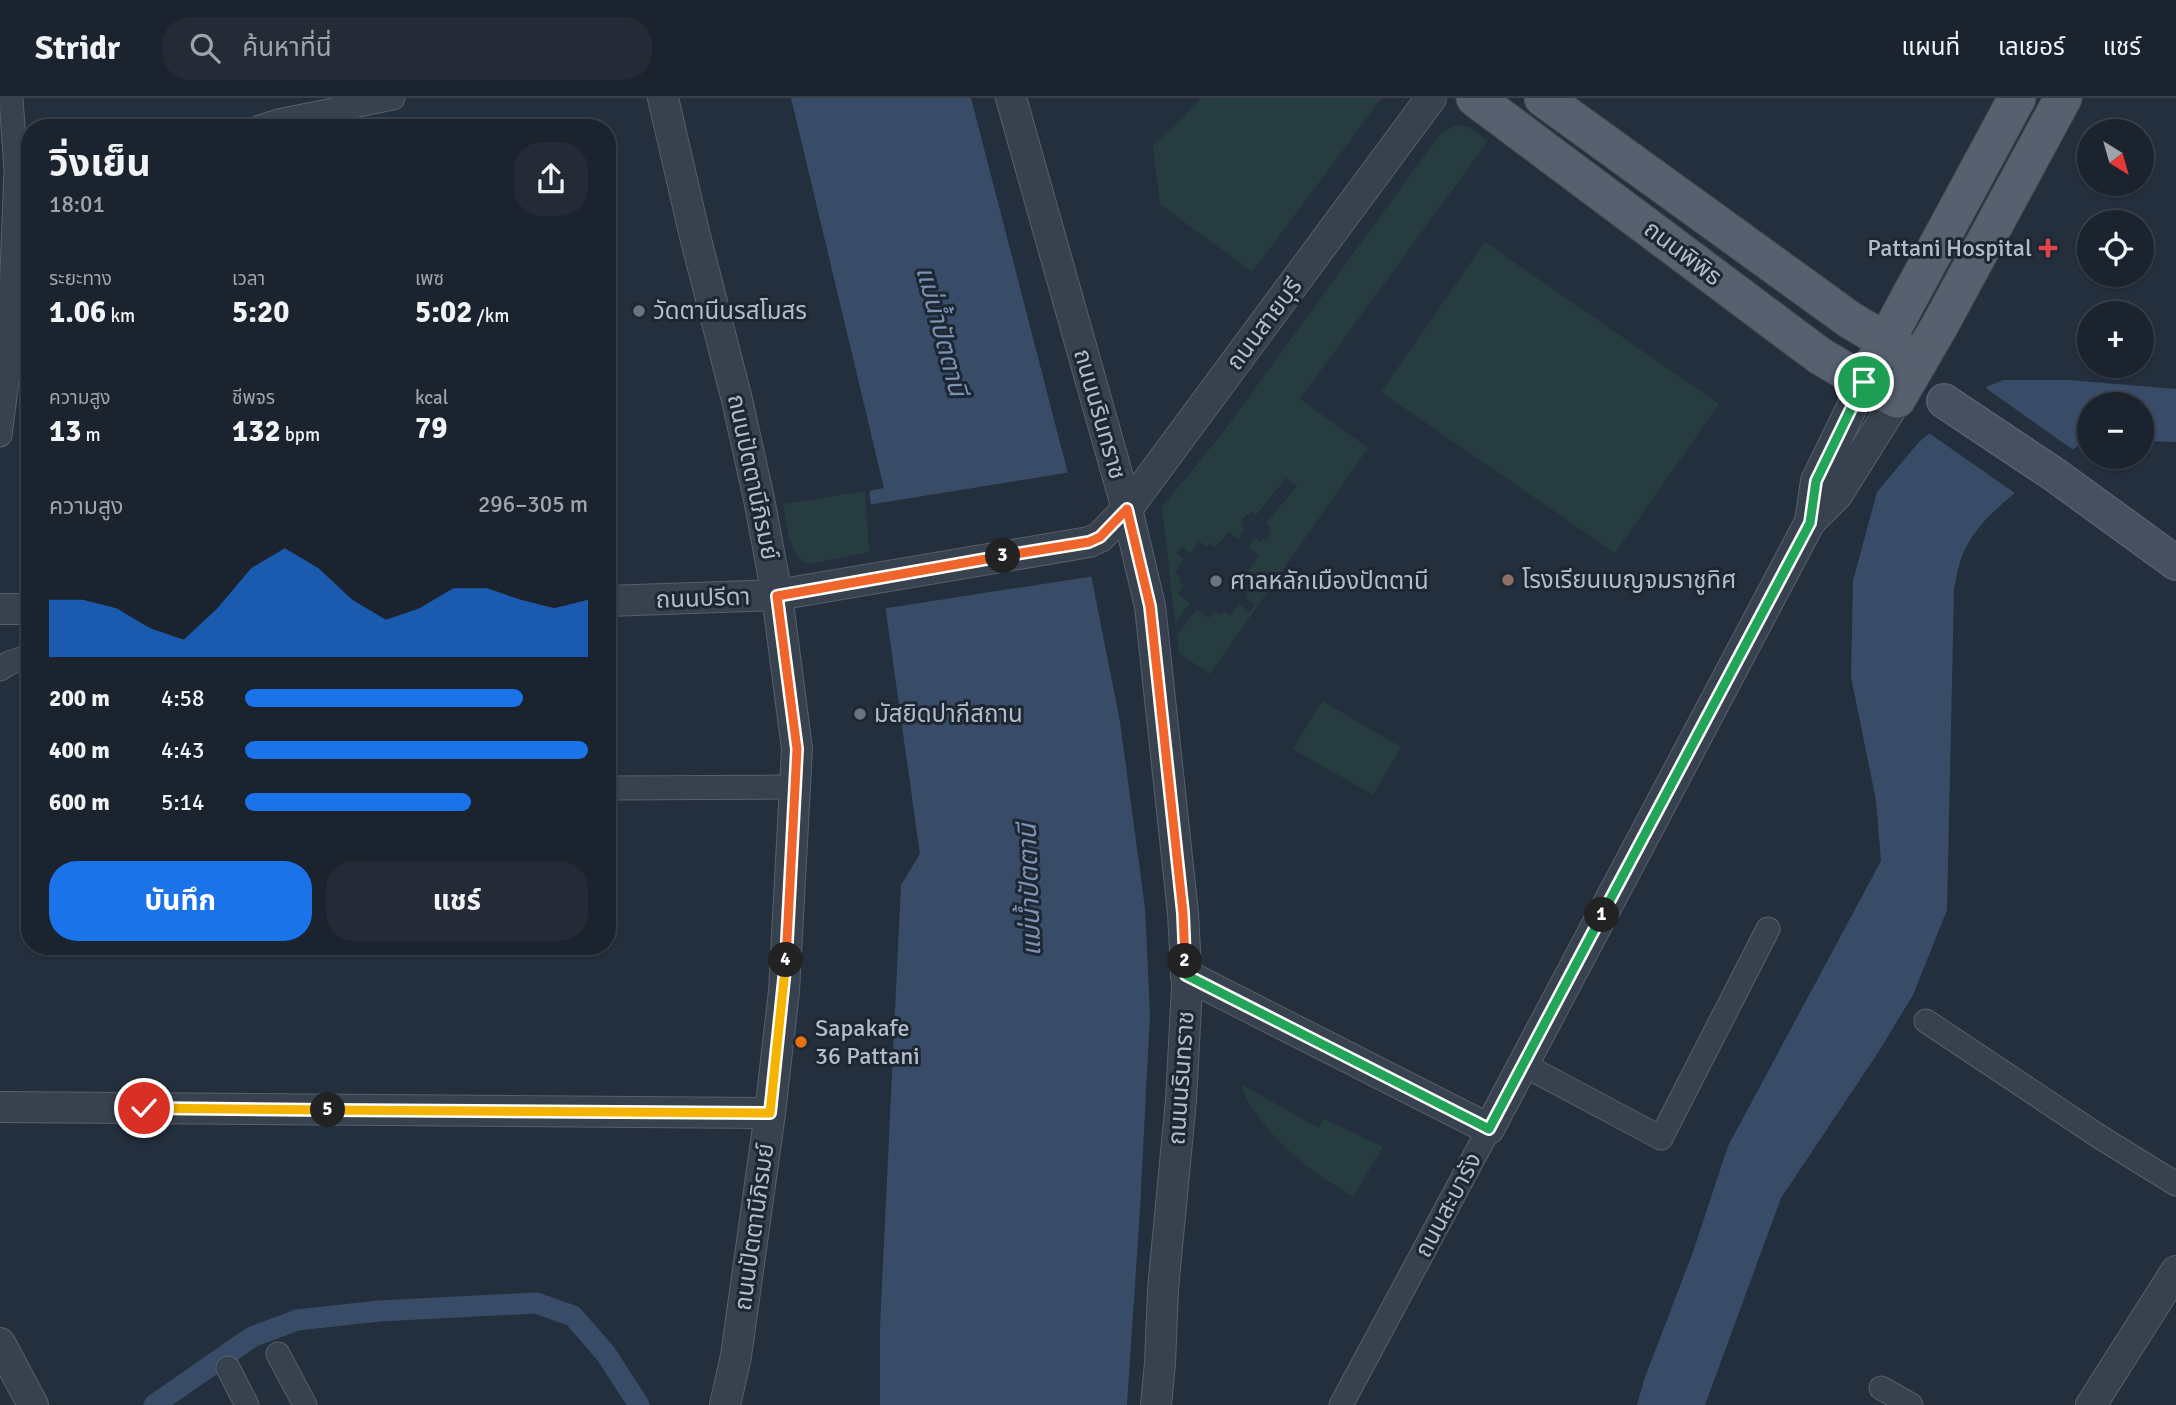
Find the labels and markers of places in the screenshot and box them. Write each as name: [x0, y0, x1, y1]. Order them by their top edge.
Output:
place label: Pattani Hospital: [1867, 233, 2032, 263]
marker: Pattani Hospital: [2038, 238, 2058, 258]
place label: วัดตานีนรสโมสร: [653, 296, 807, 326]
marker: วัดตานีนรสโมสร: [631, 303, 647, 319]
pin: [1834, 352, 1894, 412]
pin: 3: [986, 538, 1020, 574]
place label: โรงเรียนเบญจมราชูทิศ: [1522, 565, 1736, 595]
place label: ศาลหลักเมืองปัตตานี: [1230, 566, 1429, 596]
marker: โรงเรียนเบญจมราชูทิศ: [1500, 572, 1516, 588]
marker: ศาลหลักเมืองปัตตานี: [1208, 573, 1224, 589]
place label: มัสยิดปากีสถาน: [874, 699, 1023, 729]
marker: มัสยิดปากีสถาน: [852, 706, 868, 722]
pin: 1: [1584, 898, 1620, 932]
pin: 4: [768, 942, 804, 978]
pin: 2: [1168, 944, 1202, 978]
place label: Sapakafe 36 Pattani: [815, 1013, 920, 1071]
marker: Sapakafe 36 Pattani: [793, 1034, 809, 1050]
pin: [114, 1078, 174, 1138]
pin: 5: [310, 1093, 346, 1128]

